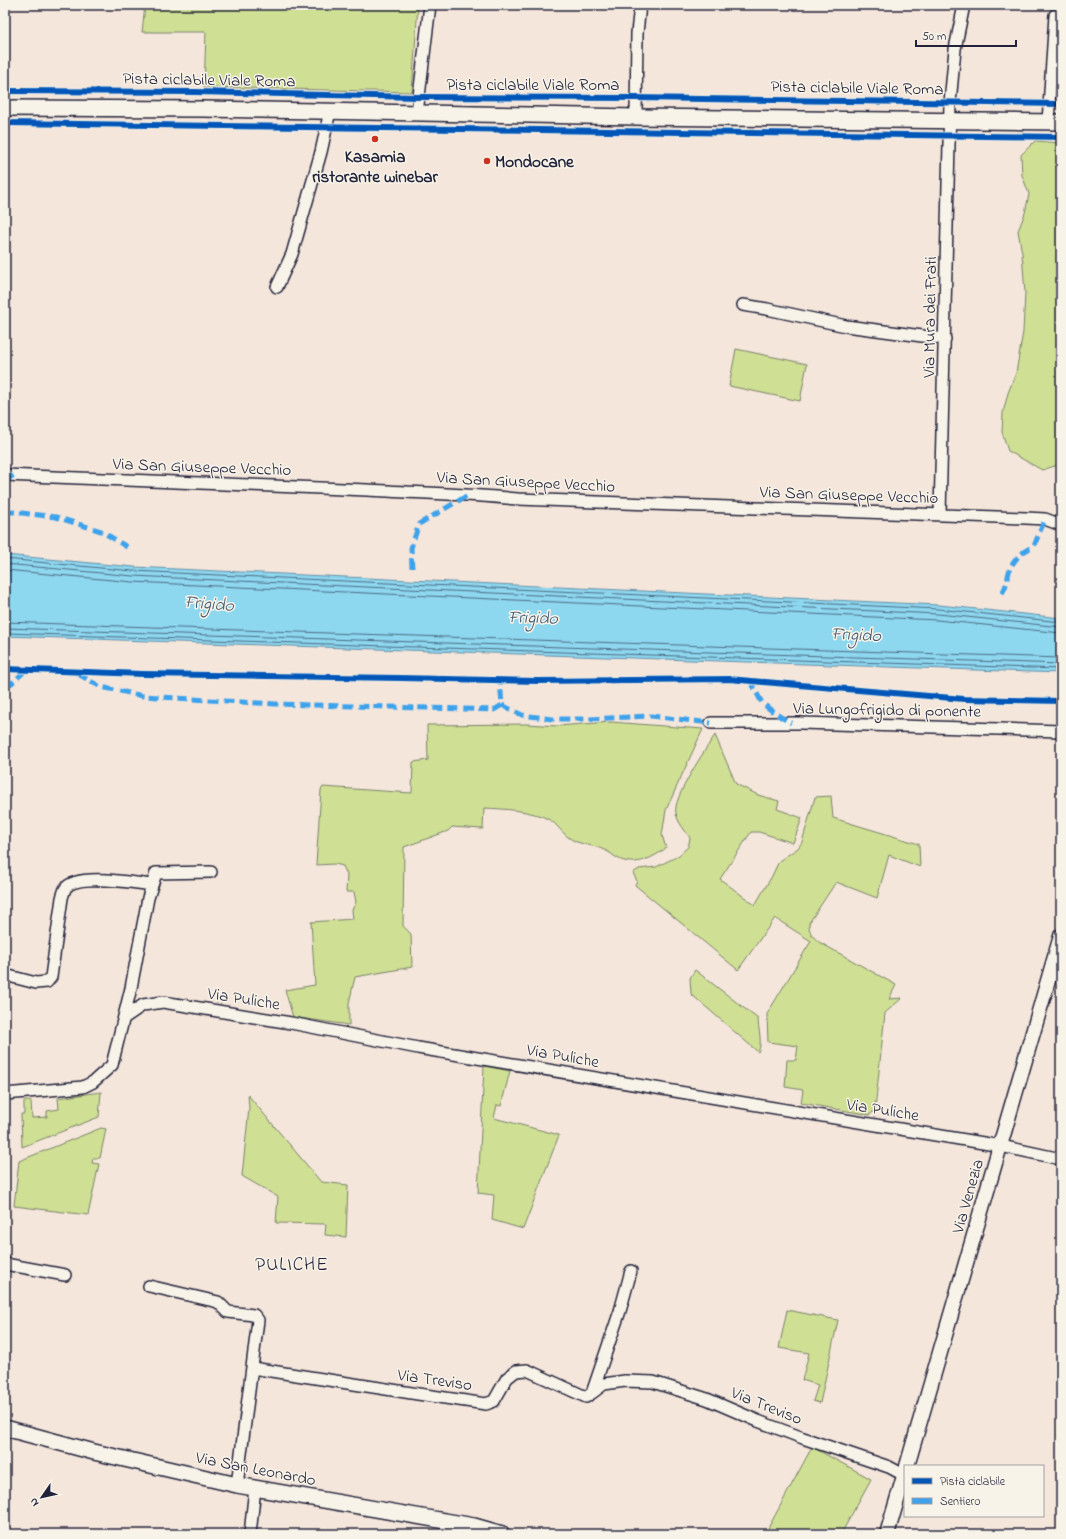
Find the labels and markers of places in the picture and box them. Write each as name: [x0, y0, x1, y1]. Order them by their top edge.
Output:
marker: Kasamia ristorante winebar: [370, 134, 380, 144]
place label: Kasamia ristorante winebar: [312, 145, 439, 190]
place label: Mondocane: [495, 150, 575, 175]
marker: Mondocane: [482, 156, 492, 166]

